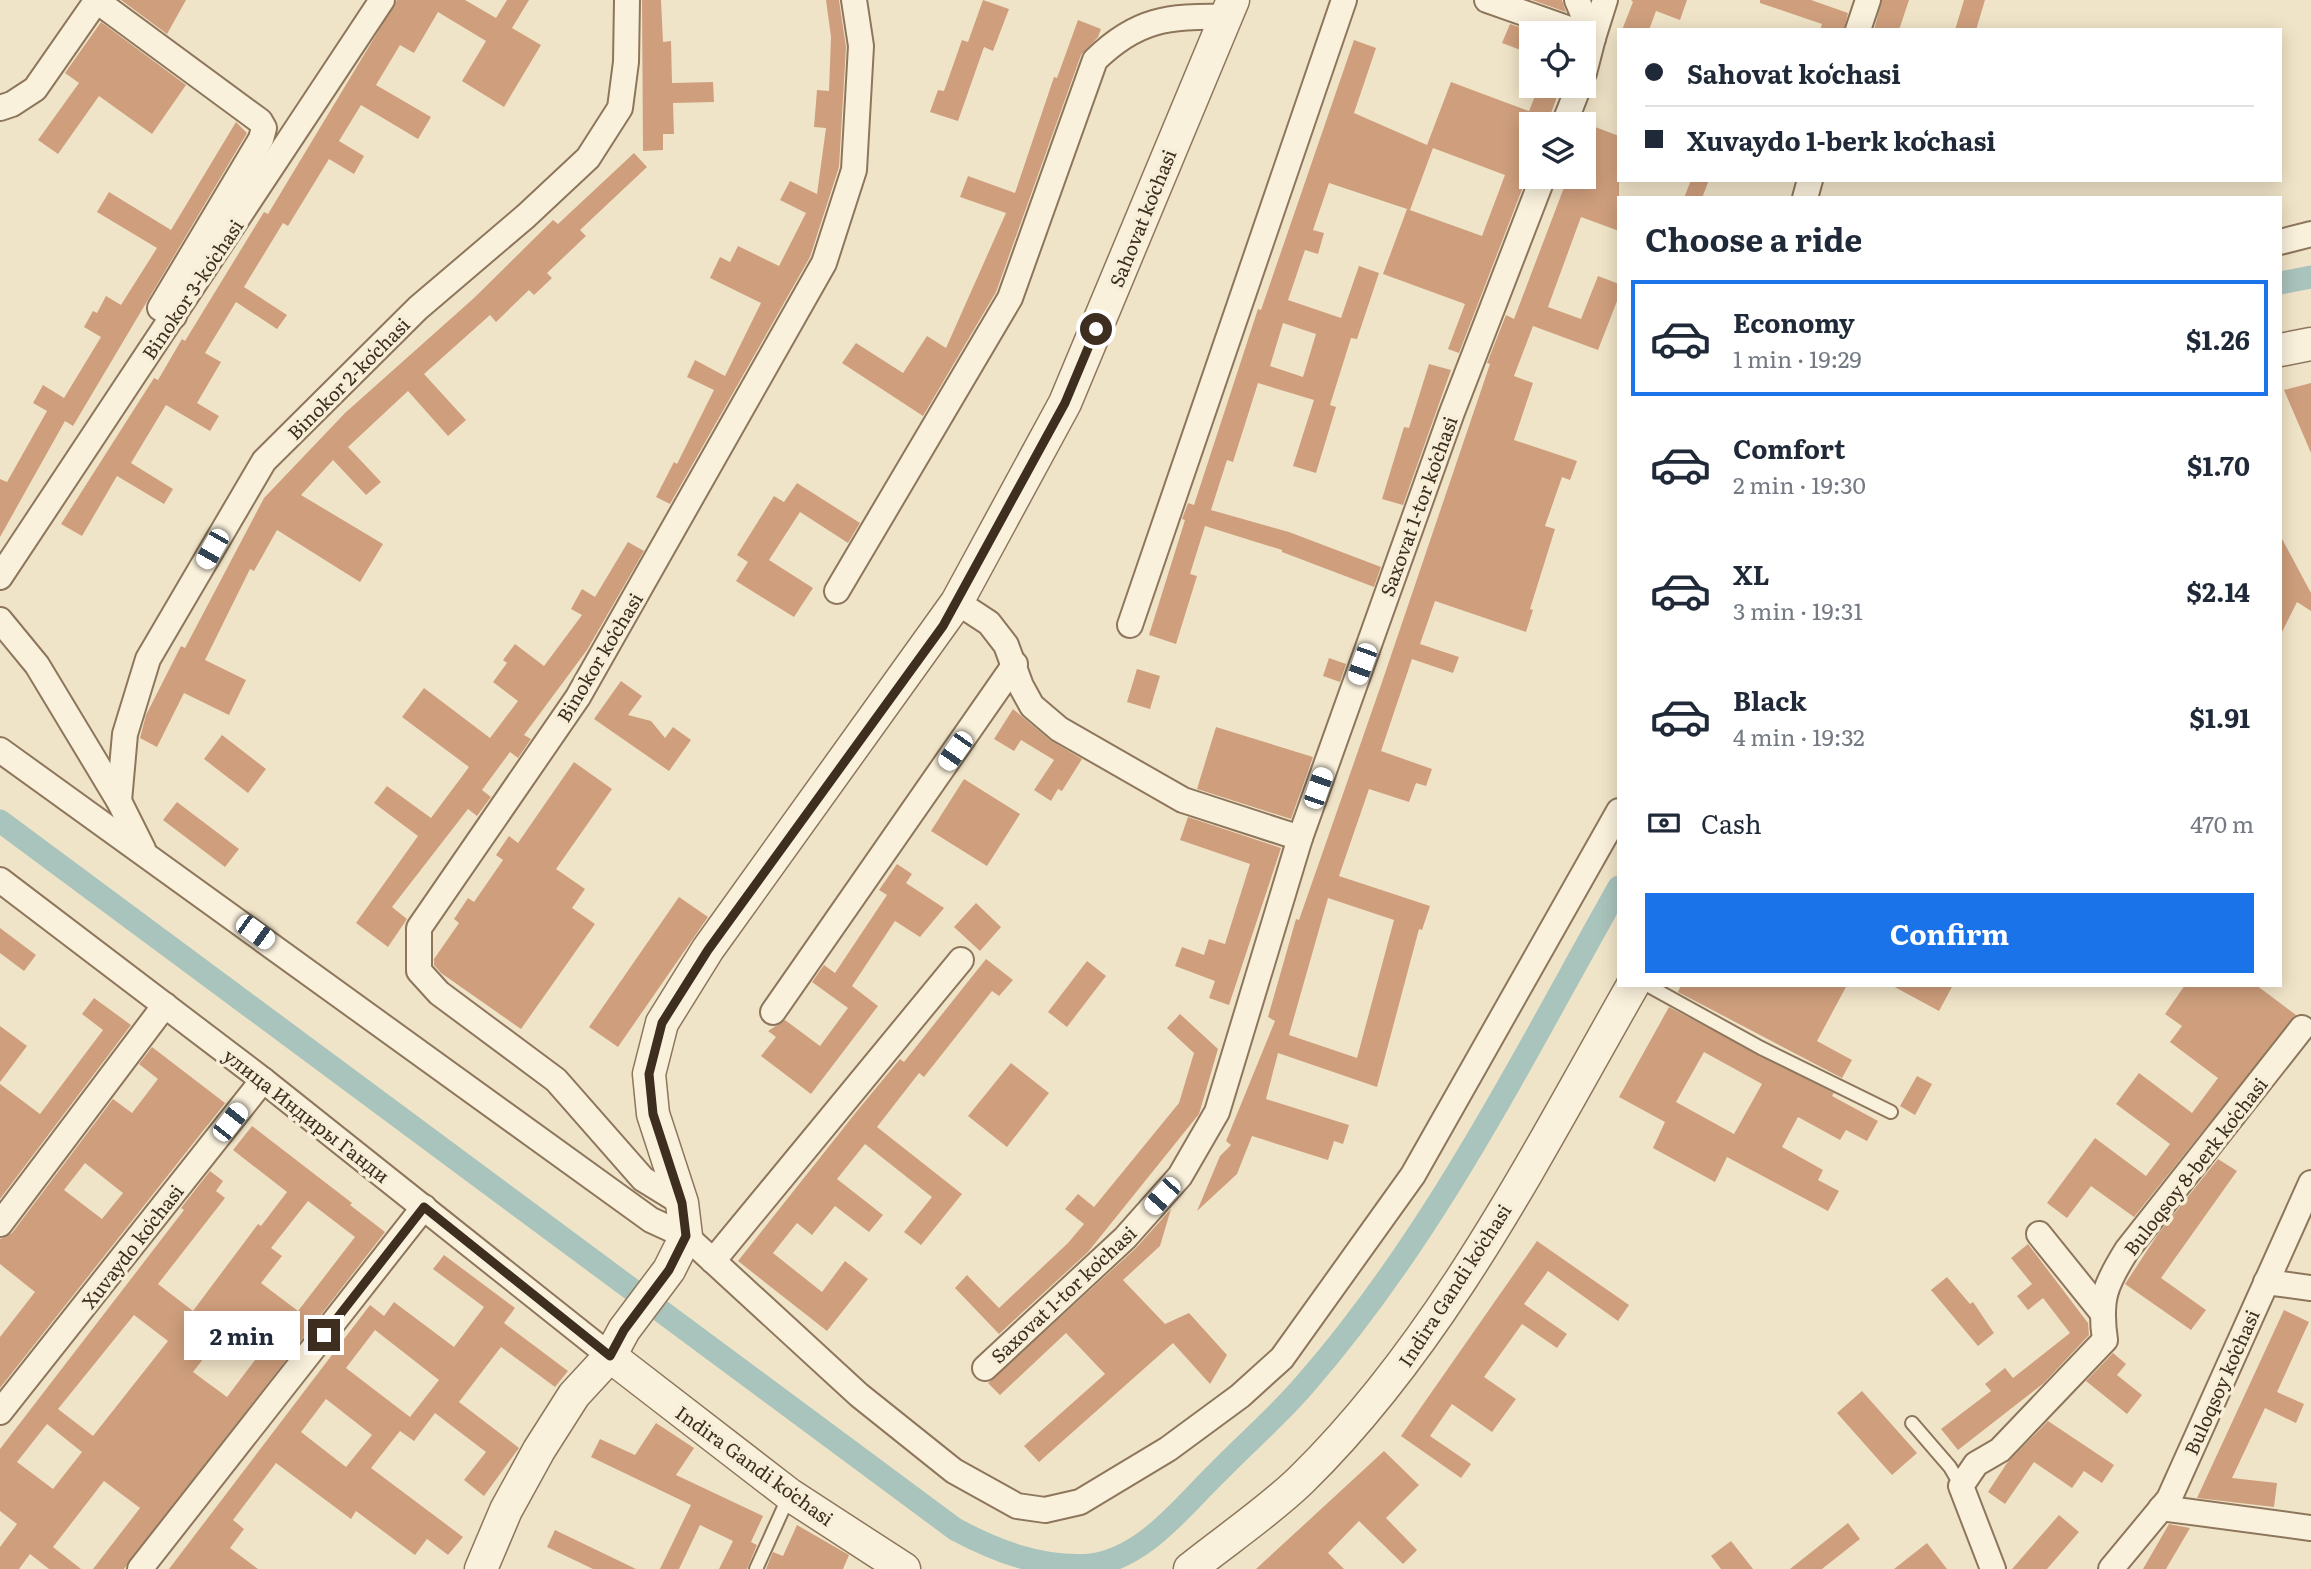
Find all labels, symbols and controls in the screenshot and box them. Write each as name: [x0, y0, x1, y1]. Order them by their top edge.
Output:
map controls: [1519, 21, 1596, 189]
button: locate: [1519, 21, 1596, 98]
text: Sahovat koʻchasi: [1687, 53, 1901, 92]
button: layers: [1519, 112, 1596, 189]
text: Xuvaydo 1-berk koʻchasi: [1687, 120, 1996, 159]
street label: Sahovat koʻchasi: [1102, 145, 1182, 291]
street label: Binokor 3-koʻchasi: [135, 213, 249, 365]
text: Choose a ride: [1645, 214, 1862, 262]
text: Economy: [1733, 302, 1855, 341]
icon: car: [1649, 307, 1712, 370]
street label: Binokor 2-koʻchasi: [280, 310, 416, 446]
route start: [1080, 313, 1112, 345]
text: $1.26: [2186, 319, 2250, 358]
text: 1 min · 19:29: [1733, 341, 1862, 375]
street label: Saxovat 1-tor koʻchasi: [1372, 412, 1464, 600]
text: Comfort: [1733, 428, 1845, 467]
icon: car: [1649, 433, 1712, 496]
text: $1.70: [2187, 445, 2250, 484]
text: 2 min · 19:30: [1733, 467, 1866, 501]
car: [193, 526, 232, 572]
text: XL: [1733, 554, 1770, 593]
icon: car: [1649, 559, 1712, 622]
text: $2.14: [2187, 571, 2250, 610]
street label: Binokor koʻchasi: [549, 587, 649, 727]
text: 3 min · 19:31: [1733, 593, 1863, 627]
car: [1345, 641, 1380, 687]
text: Black: [1733, 680, 1807, 719]
icon: car: [1649, 685, 1712, 748]
text: $1.91: [2189, 697, 2250, 736]
text: 4 min · 19:32: [1733, 719, 1865, 753]
car: [935, 728, 976, 774]
car: [1302, 765, 1335, 811]
text: Cash: [1701, 803, 1762, 842]
icon: cash: [1645, 804, 1683, 842]
text: 470 m: [2190, 806, 2254, 840]
button: Confirm: [1645, 893, 2254, 973]
car: [232, 911, 279, 953]
street label: улица Индиры Ганди: [218, 1041, 396, 1189]
street label: Buloqsoy 8-berk koʻchasi: [2117, 1071, 2273, 1261]
car: [209, 1099, 252, 1145]
car: [1141, 1173, 1184, 1219]
street label: Xuvaydo koʻchasi: [75, 1178, 189, 1314]
street label: Indira Gandi koʻchasi: [1391, 1198, 1517, 1372]
street label: Saxovat 1-tor koʻchasi: [984, 1219, 1142, 1369]
street label: Buloqsoy koʻchasi: [2176, 1305, 2266, 1459]
callout: 2 min: [184, 1310, 300, 1360]
text: 2 min: [210, 1318, 274, 1352]
route end: [308, 1319, 340, 1351]
street label: Indira Gandi koʻchasi: [670, 1398, 840, 1532]

